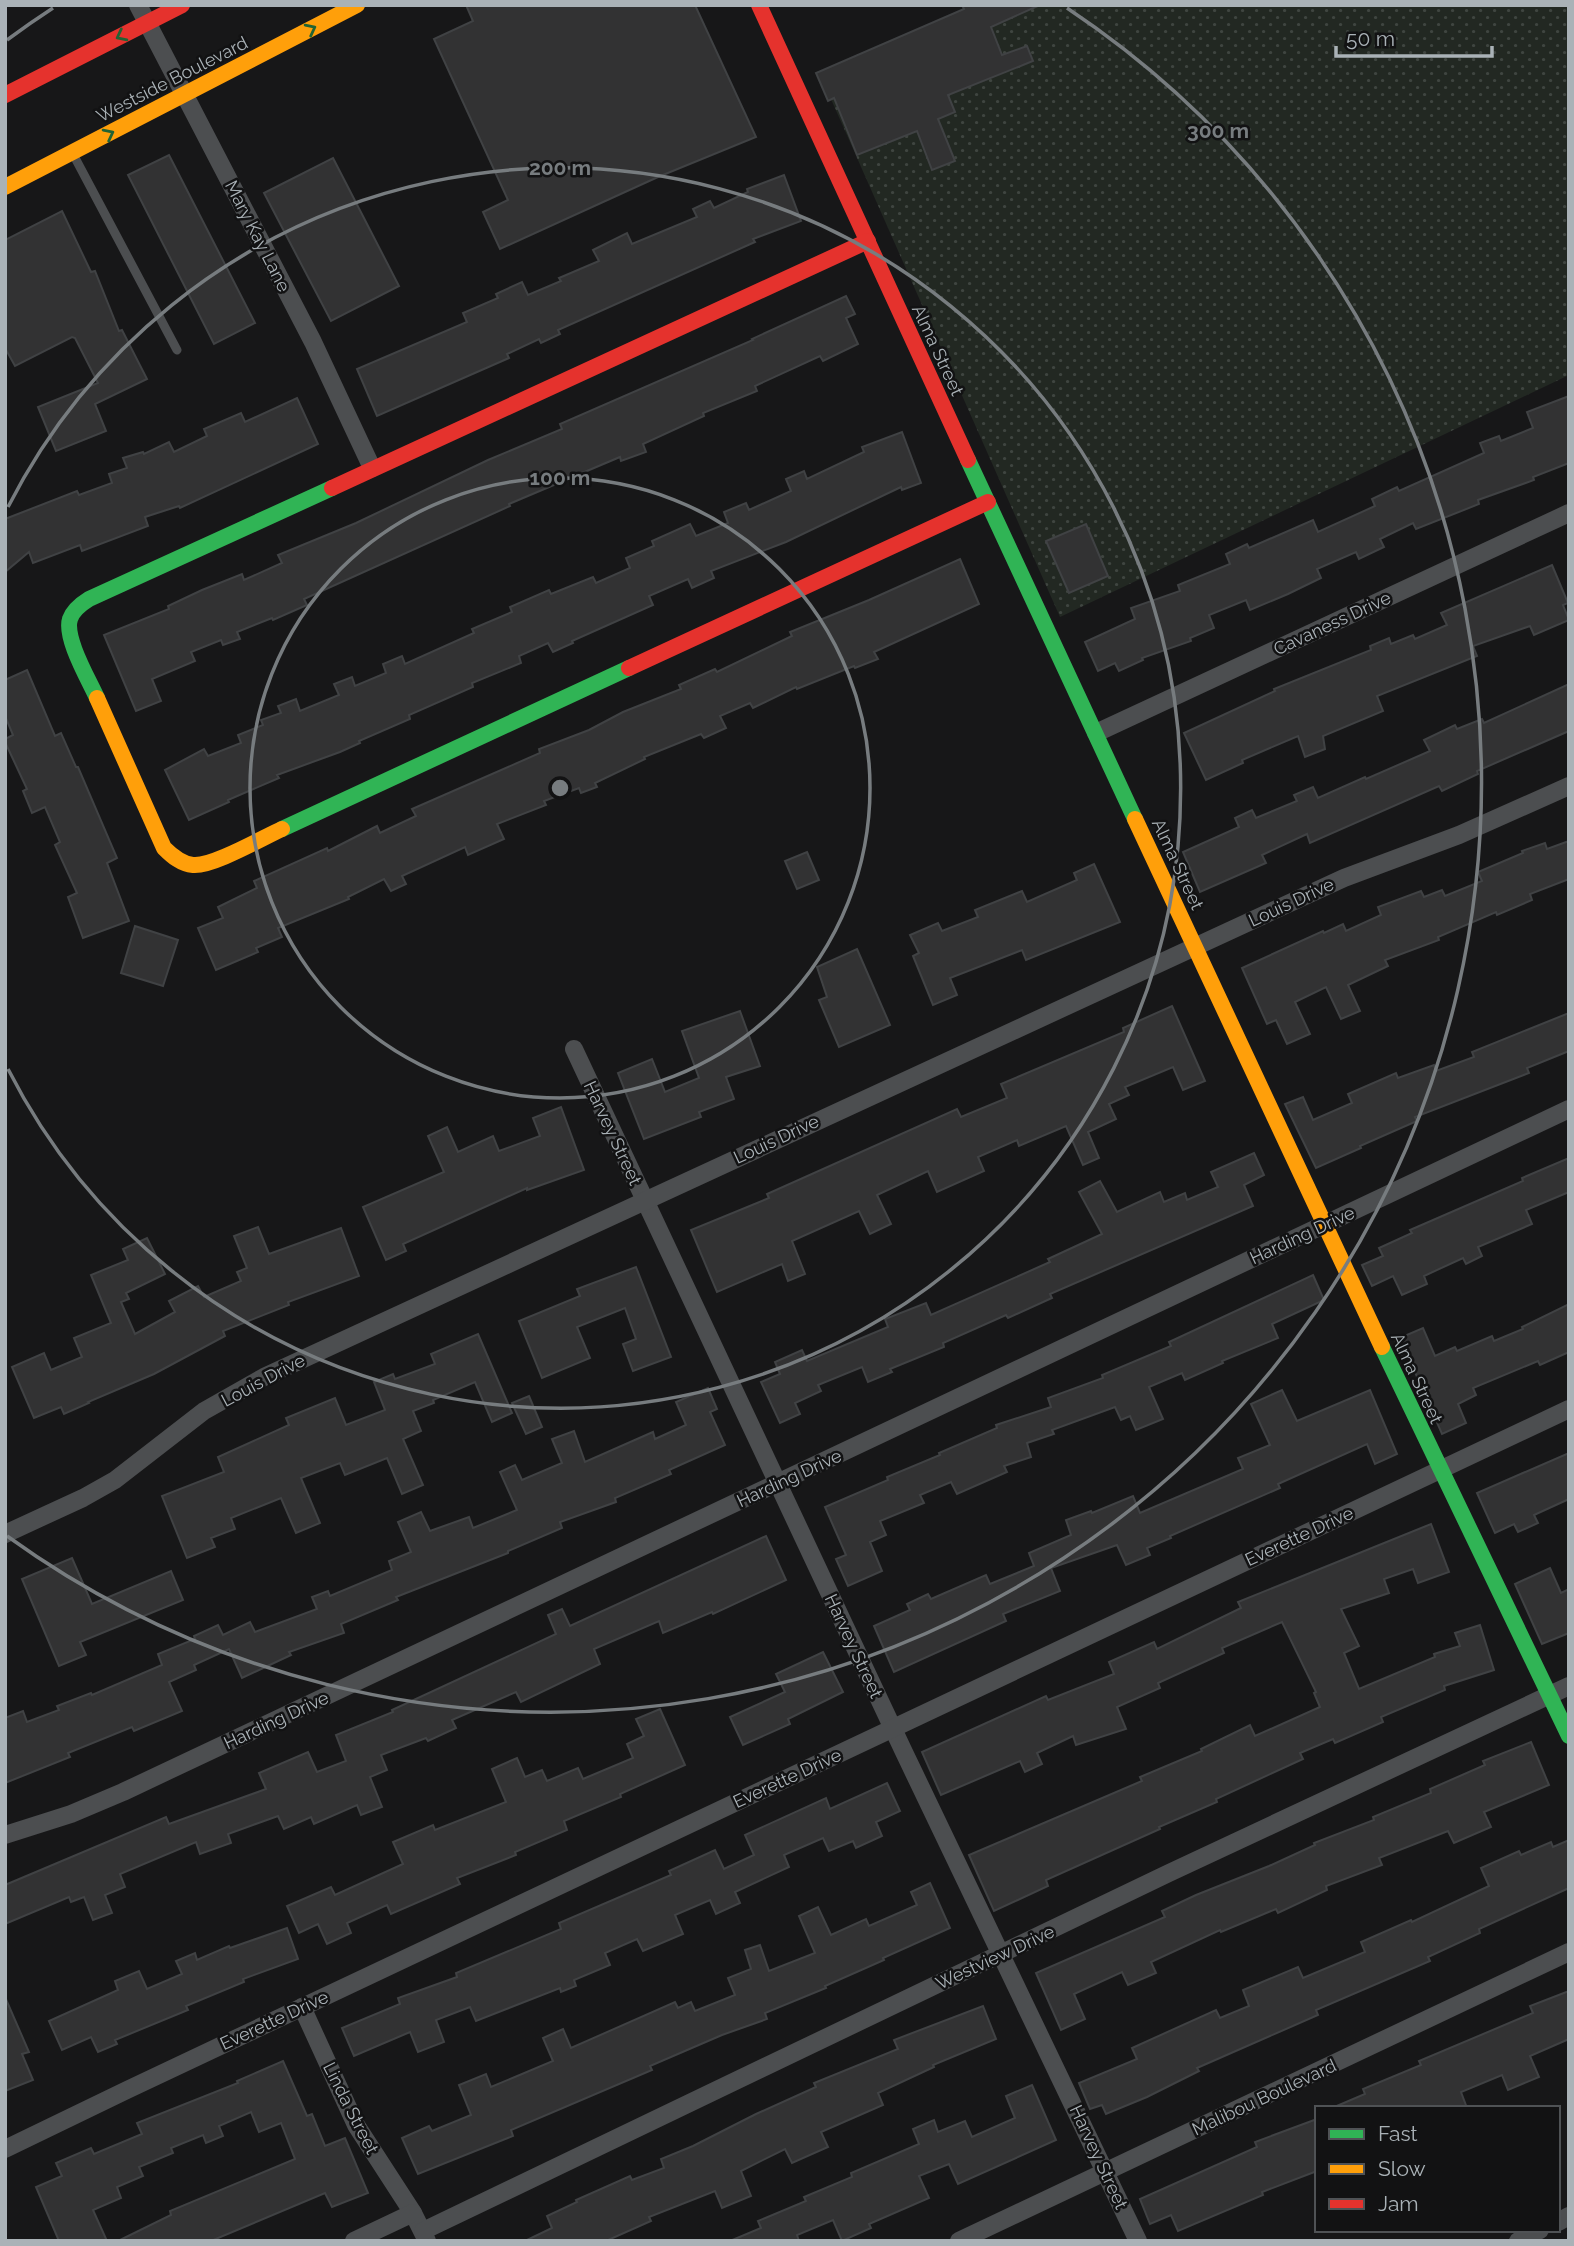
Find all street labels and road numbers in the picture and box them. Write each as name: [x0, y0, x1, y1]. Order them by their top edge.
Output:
street label: Westside Boulevard: [93, 32, 251, 126]
street label: Mary Kay Lane: [221, 177, 295, 296]
street label: Alma Street: [908, 301, 968, 399]
street label: Cavaness Drive: [1270, 586, 1394, 659]
street label: Alma Street: [1148, 815, 1208, 913]
street label: Louis Drive: [1245, 873, 1337, 931]
street label: Harvey Street: [580, 1078, 646, 1188]
street label: Louis Drive: [730, 1110, 822, 1168]
street label: Harding Drive: [1246, 1201, 1358, 1268]
street label: Alma Street: [1387, 1329, 1447, 1427]
street label: Louis Drive: [218, 1349, 309, 1411]
street label: Harding Drive: [733, 1444, 845, 1511]
street label: Everette Drive: [1242, 1502, 1357, 1570]
street label: Harvey Street: [821, 1591, 887, 1701]
street label: Harding Drive: [220, 1686, 332, 1753]
street label: Everette Drive: [730, 1744, 845, 1812]
street label: Westview Drive: [932, 1920, 1058, 1994]
street label: Everette Drive: [217, 1986, 332, 2054]
street label: Malibou Boulevard: [1189, 2054, 1339, 2140]
street label: Linda Street: [319, 2058, 383, 2158]
street label: Harvey Street: [1066, 2102, 1132, 2212]

